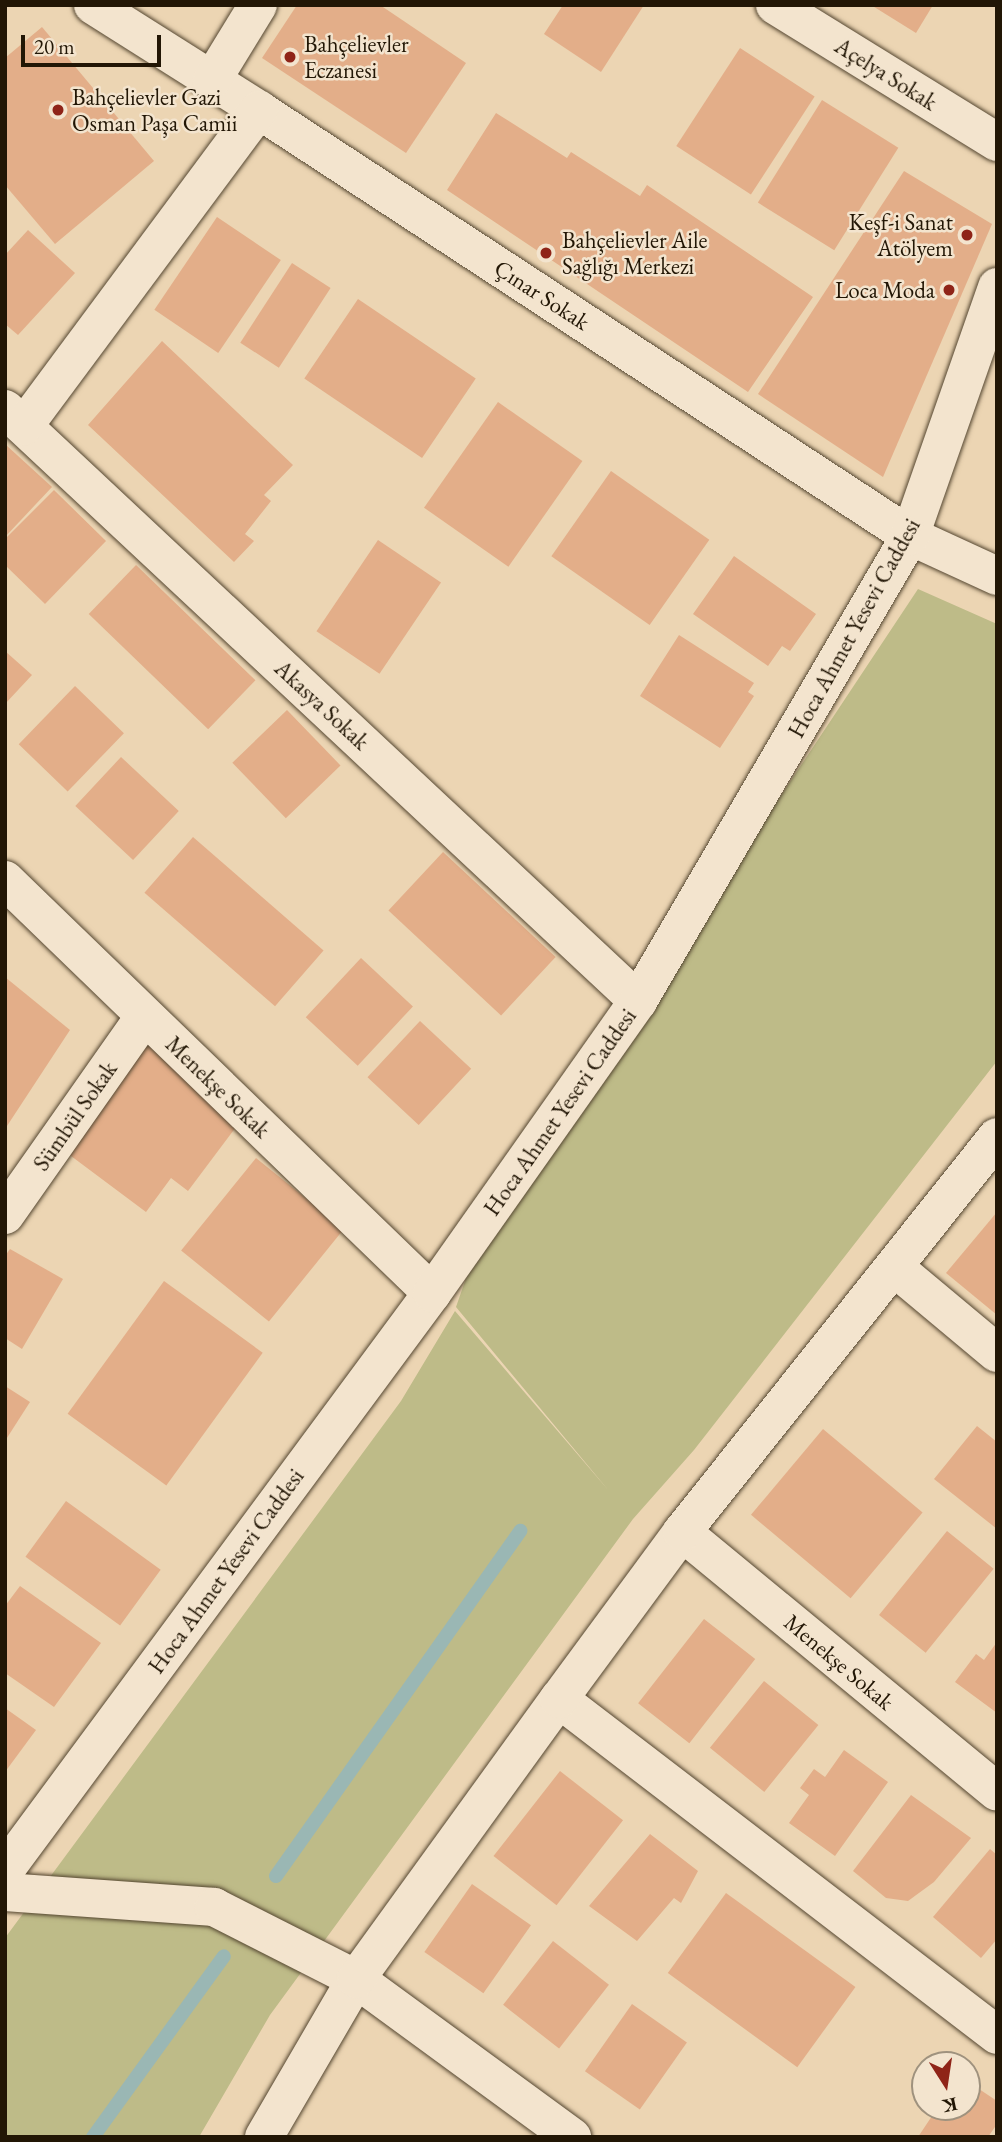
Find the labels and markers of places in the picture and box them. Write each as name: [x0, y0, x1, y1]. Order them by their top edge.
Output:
place label: Bahçelievler Eczanesi: [304, 30, 409, 84]
marker: Bahçelievler Eczanesi: [282, 49, 298, 65]
place label: Bahçelievler Gazi Osman Paşa Camii: [72, 83, 237, 137]
marker: Bahçelievler Gazi Osman Paşa Camii: [50, 102, 66, 118]
place label: Keşf-i Sanat Atölyem: [849, 208, 953, 262]
place label: Bahçelievler Aile Sağlığı Merkezi: [562, 226, 707, 280]
marker: Keşf-i Sanat Atölyem: [959, 227, 975, 243]
marker: Bahçelievler Aile Sağlığı Merkezi: [536, 243, 556, 263]
place label: Loca Moda: [835, 276, 935, 304]
marker: Loca Moda: [941, 282, 957, 298]

